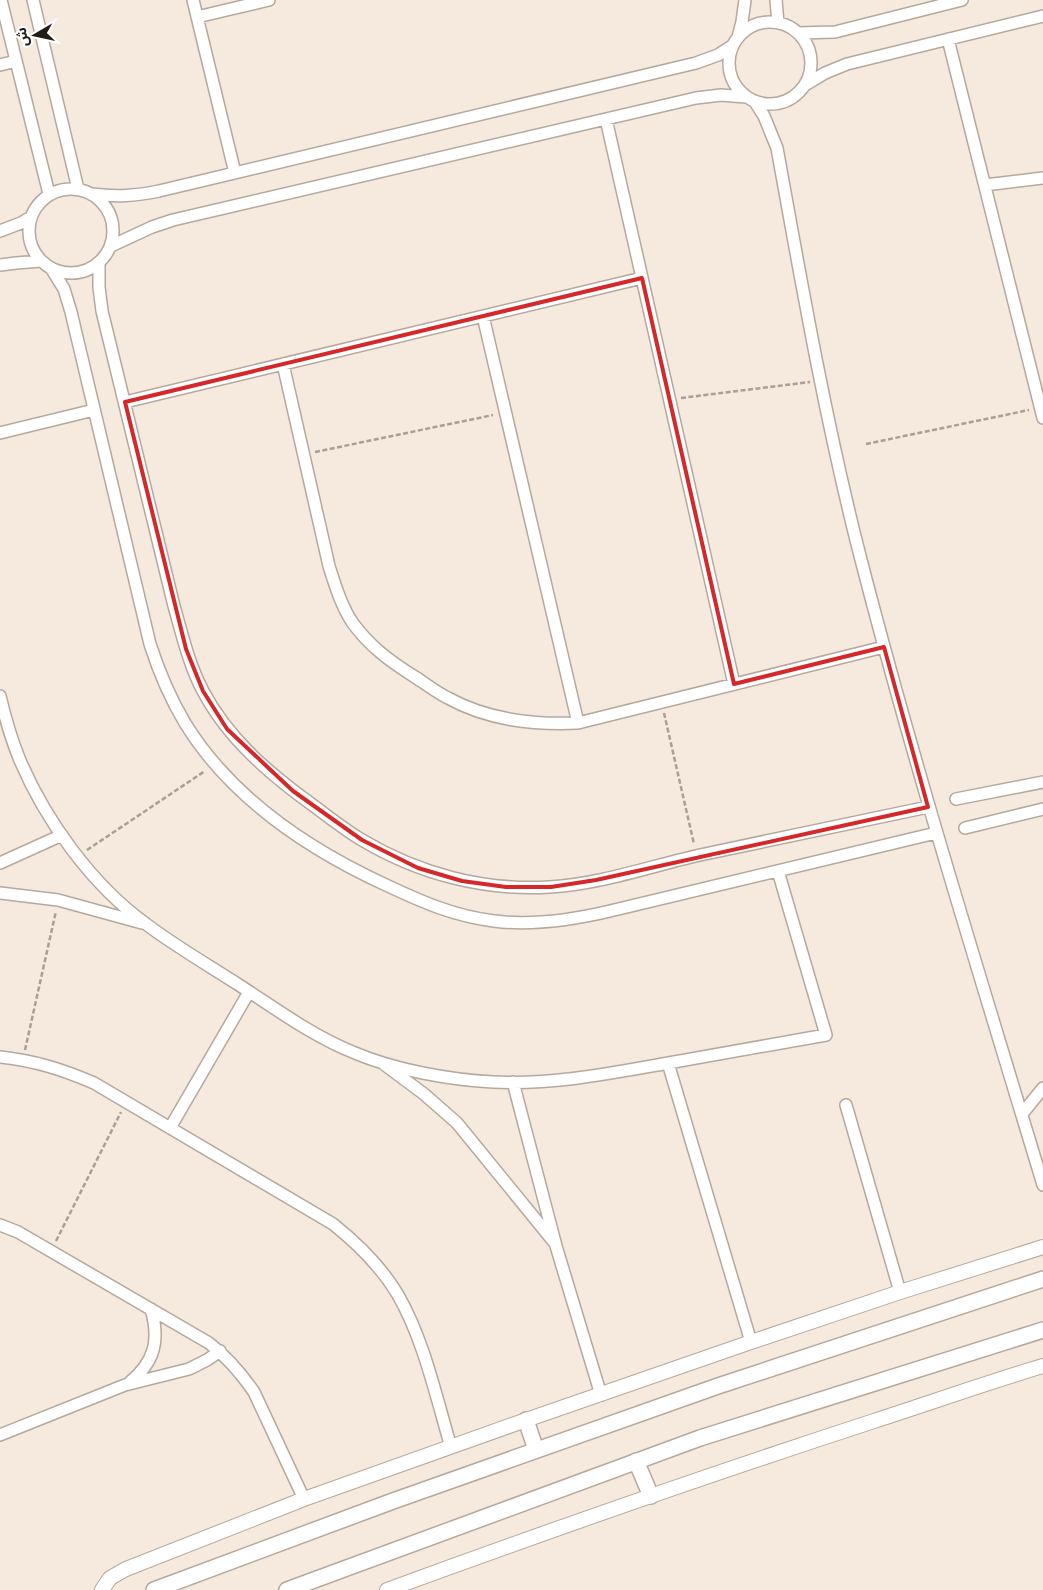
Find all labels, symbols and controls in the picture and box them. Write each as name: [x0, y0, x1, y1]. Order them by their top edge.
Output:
north arrow: [10, 10, 60, 60]
text: ش: [11, 26, 34, 48]

